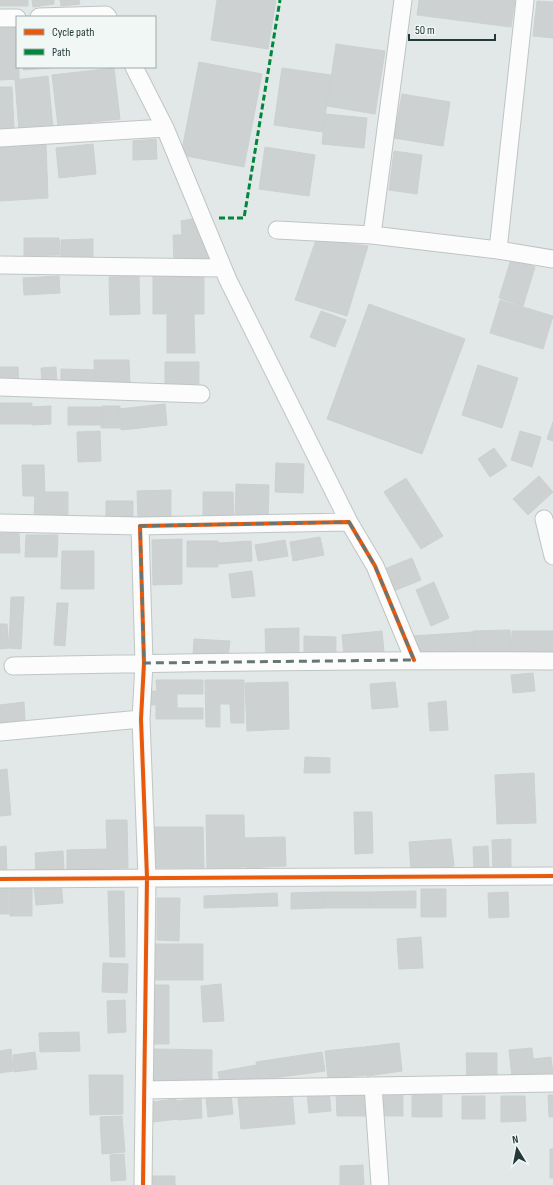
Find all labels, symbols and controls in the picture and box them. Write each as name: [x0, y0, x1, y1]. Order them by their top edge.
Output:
legend: [16, 16, 156, 68]
scale bar: [409, 16, 495, 42]
text: 50 m: [415, 23, 435, 38]
text: Cycle path: [52, 25, 94, 40]
text: Path: [52, 45, 70, 60]
north arrow: [497, 1129, 537, 1169]
text: N: [511, 1133, 519, 1147]

